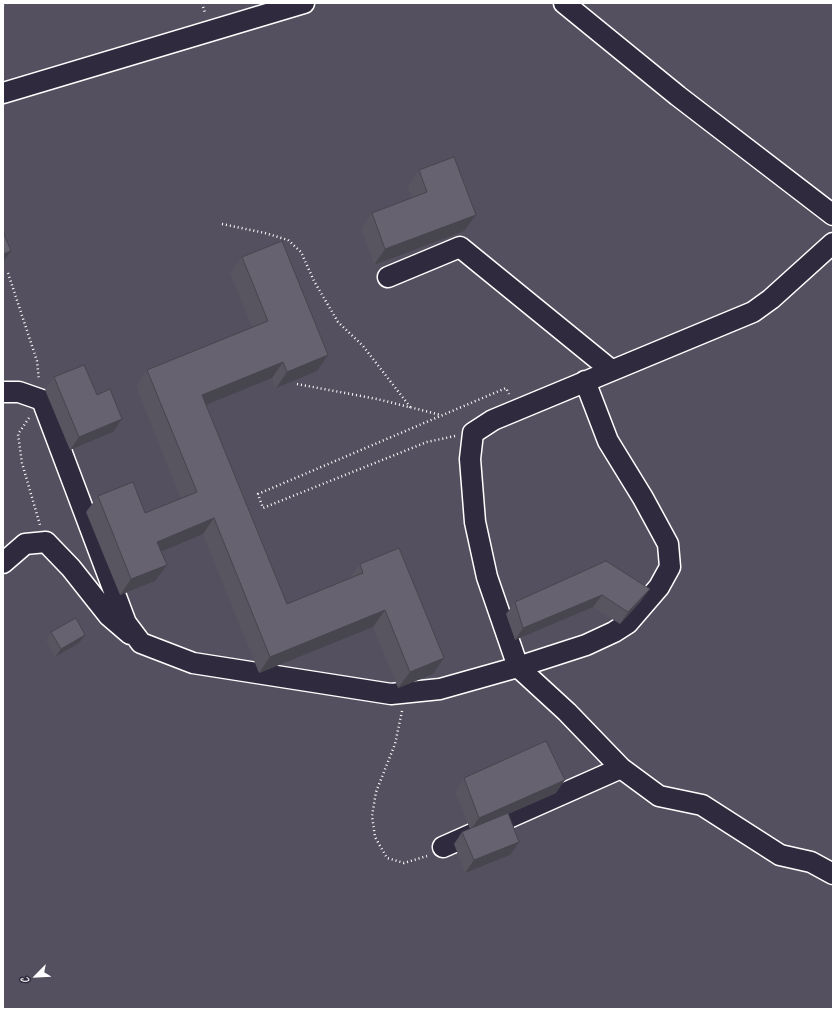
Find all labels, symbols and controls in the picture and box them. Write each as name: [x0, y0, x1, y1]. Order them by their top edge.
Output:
north arrow: [16, 956, 56, 996]
text: С: [18, 976, 33, 986]

